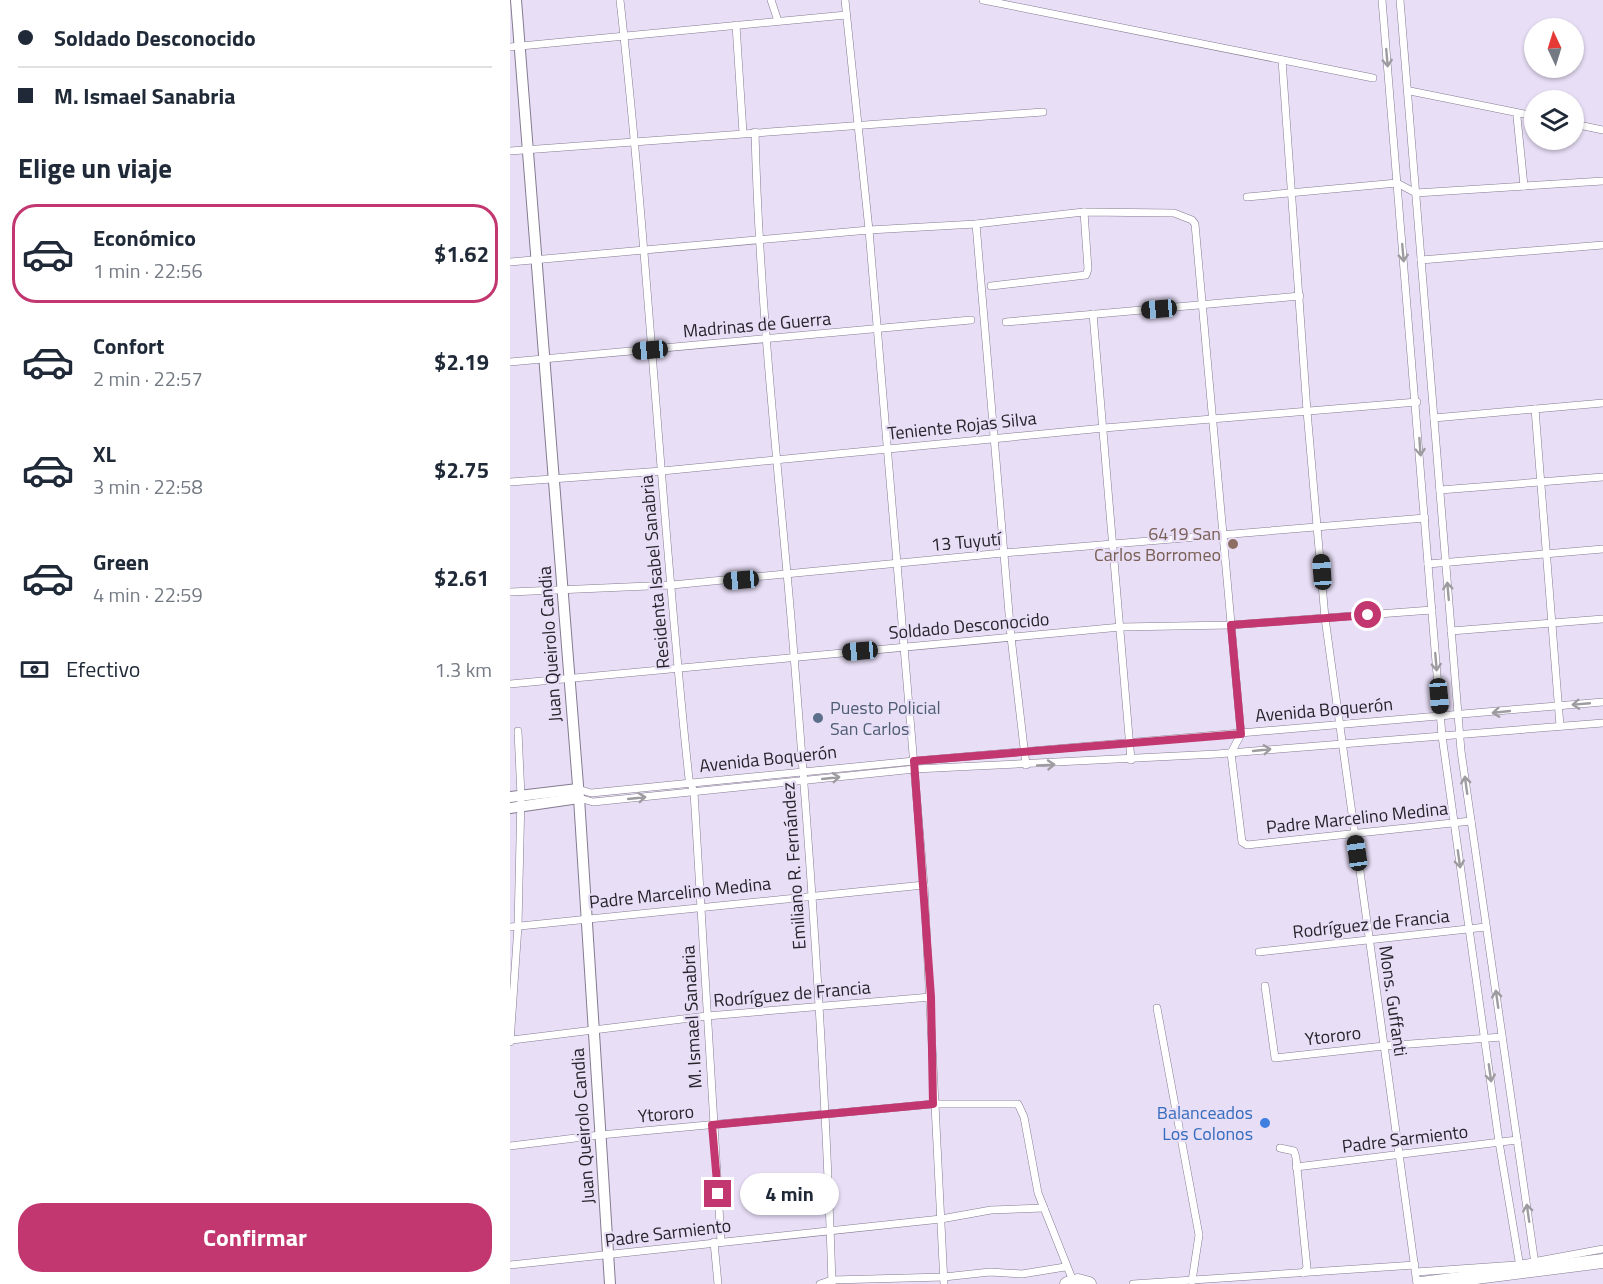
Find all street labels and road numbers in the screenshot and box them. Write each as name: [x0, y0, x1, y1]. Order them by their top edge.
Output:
street label: Madrinas de Guerra: [682, 305, 832, 344]
street label: Teniente Rojas Silva: [886, 404, 1038, 447]
street label: Residenta Isabel Sanabria: [633, 474, 676, 670]
street label: 13 Tuyutí: [930, 525, 1004, 558]
street label: Juan Queirolo Candia: [531, 565, 568, 723]
street label: Soldado Desconocido: [887, 605, 1050, 646]
street label: Avenida Boquerón: [1254, 690, 1394, 729]
street label: Avenida Boquerón: [698, 738, 838, 779]
street label: Emiliano R. Fernández: [774, 781, 813, 951]
street label: Padre Marcelino Medina: [1265, 795, 1449, 840]
street label: Padre Marcelino Medina: [588, 870, 772, 915]
street label: Rodríguez de Francia: [1291, 902, 1451, 945]
street label: Mons. Guffanti: [1372, 944, 1415, 1058]
street label: M. Ismael Sanabria: [674, 945, 709, 1089]
street label: Rodríguez de Francia: [712, 973, 872, 1014]
street label: Ytororo: [1303, 1019, 1363, 1052]
street label: Juan Queirolo Candia: [564, 1047, 601, 1205]
street label: Ytororo: [637, 1098, 695, 1129]
street label: Padre Sarmiento: [1340, 1117, 1469, 1160]
street label: Padre Sarmiento: [603, 1211, 732, 1254]

